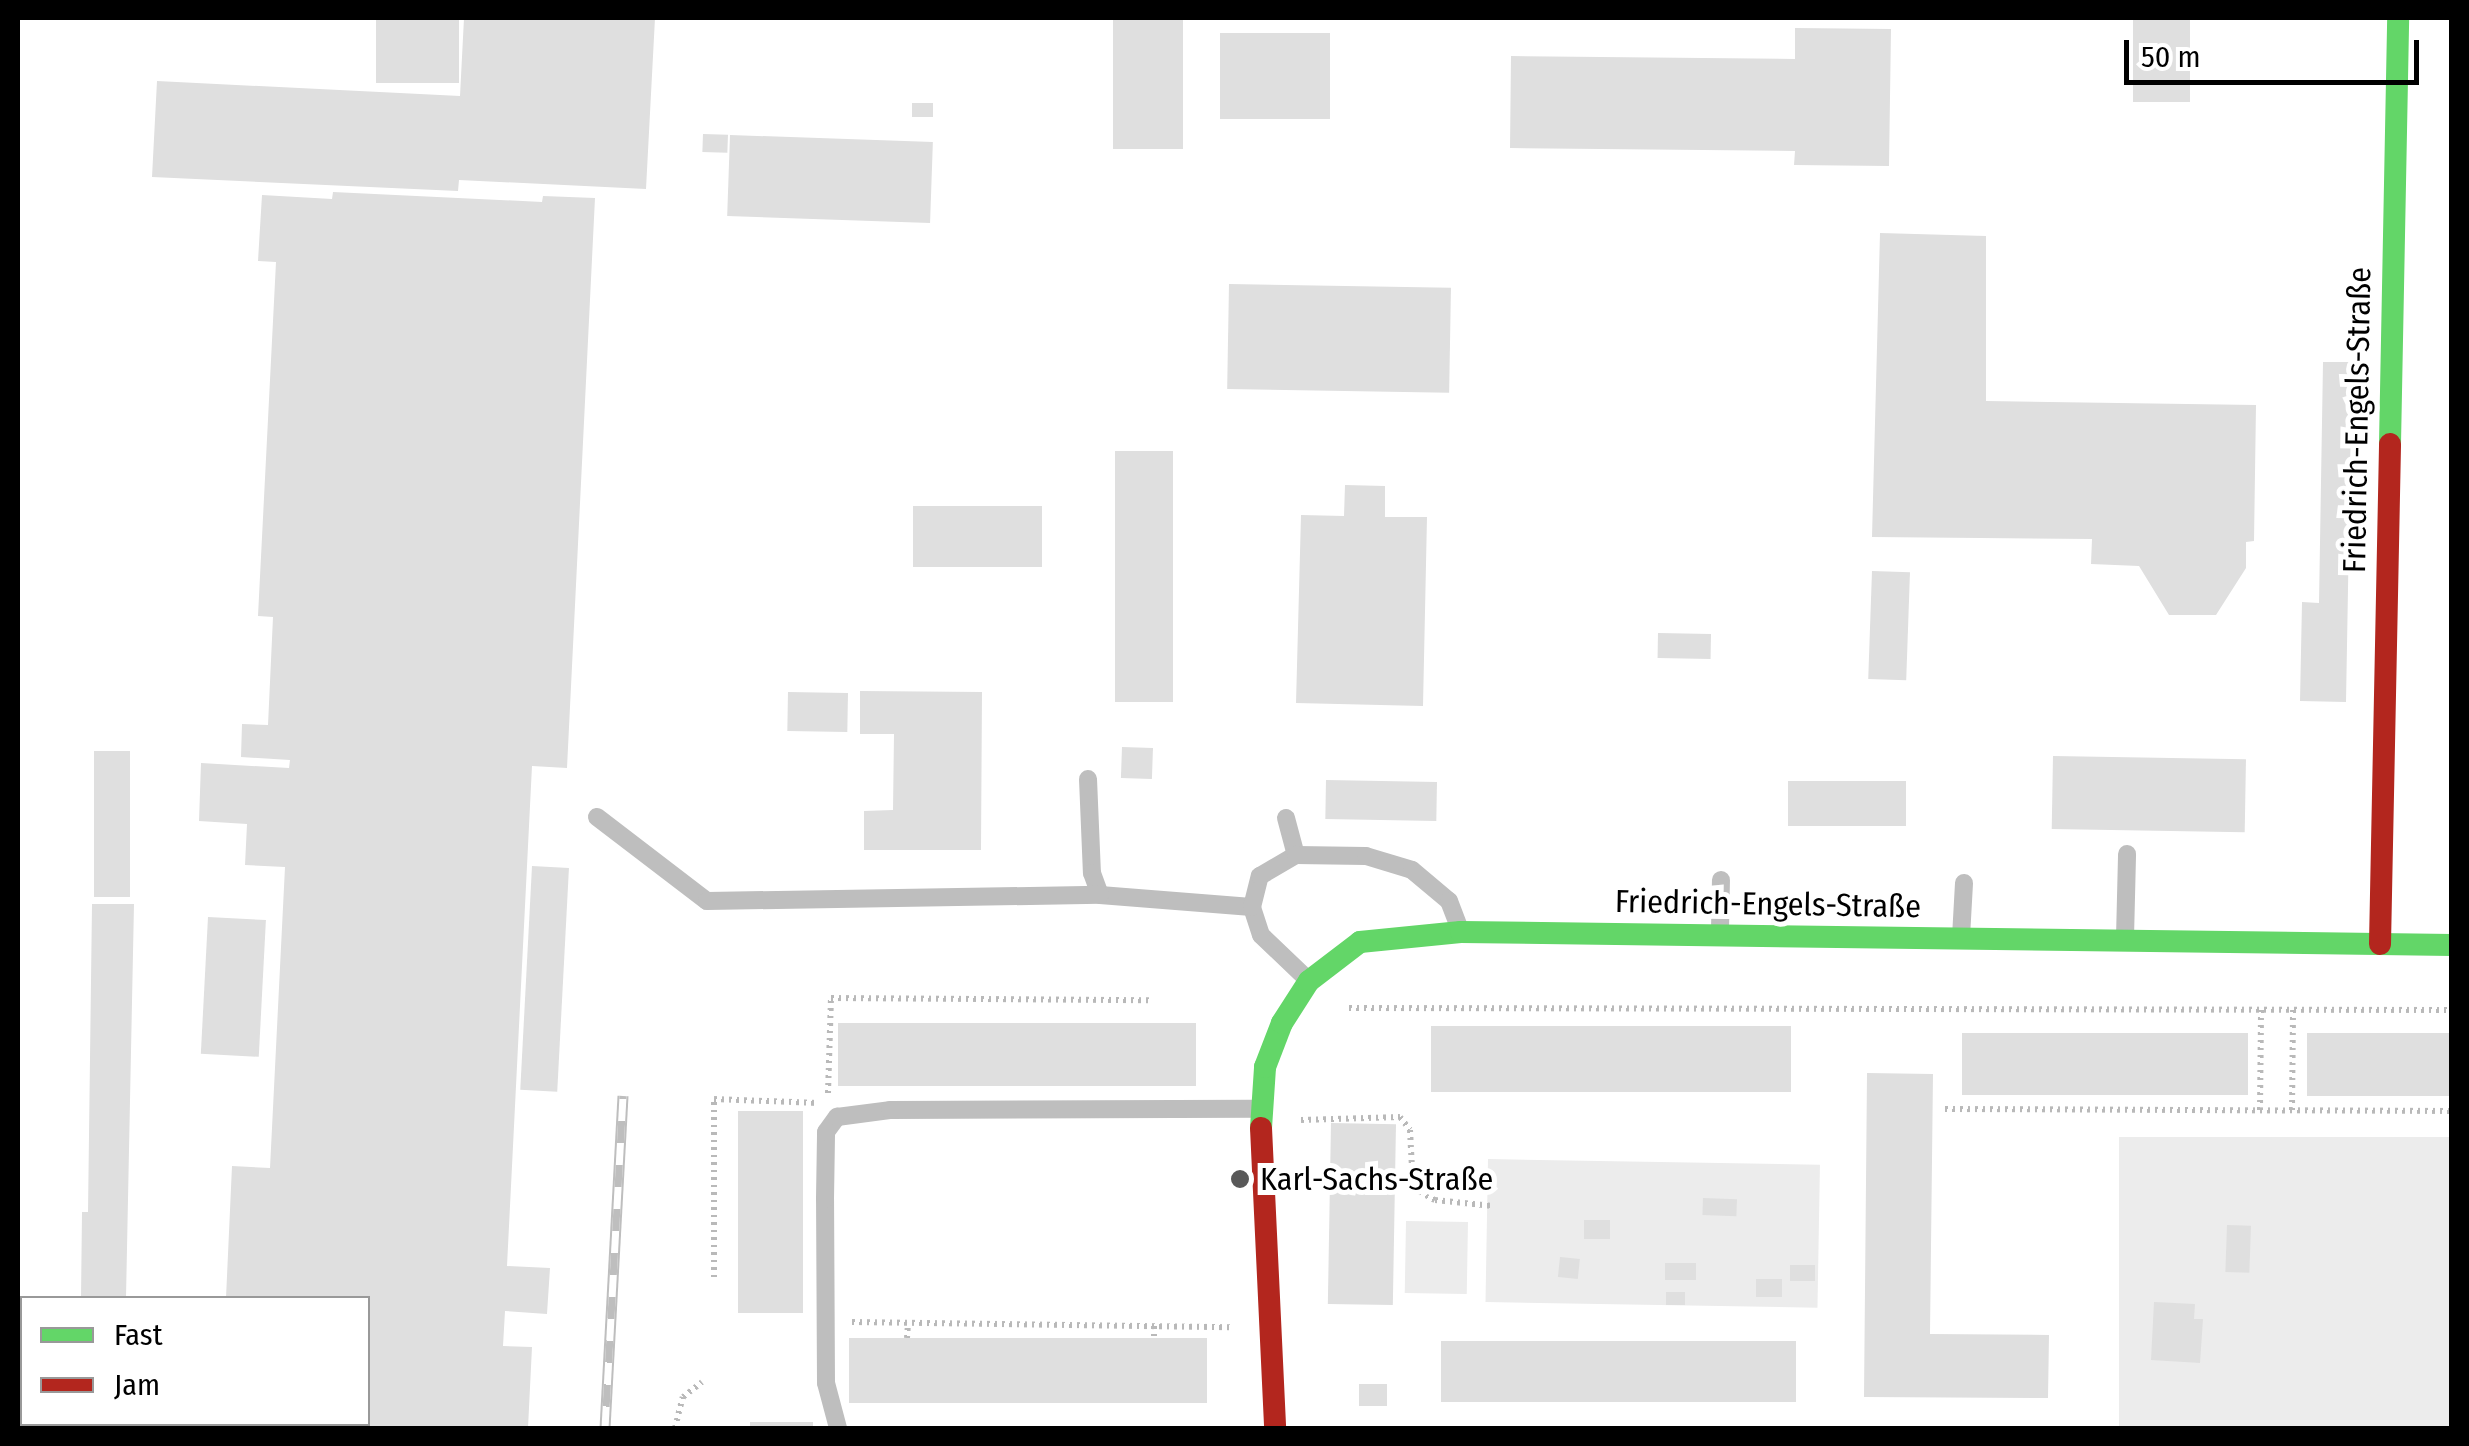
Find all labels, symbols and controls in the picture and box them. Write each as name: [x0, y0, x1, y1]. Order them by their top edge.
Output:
scale bar: [2129, 20, 2424, 82]
text: 50 m: [2141, 39, 2201, 75]
street label: Friedrich-Engels-Straße: [2335, 267, 2379, 573]
street label: Friedrich-Engels-Straße: [1615, 882, 1921, 926]
place label: Karl-Sachs-Straße: [1260, 1160, 1493, 1198]
marker: Karl-Sachs-Straße: [1229, 1168, 1251, 1190]
legend: [20, 1296, 370, 1426]
text: Fast: [114, 1317, 162, 1353]
text: Jam: [114, 1367, 160, 1403]

